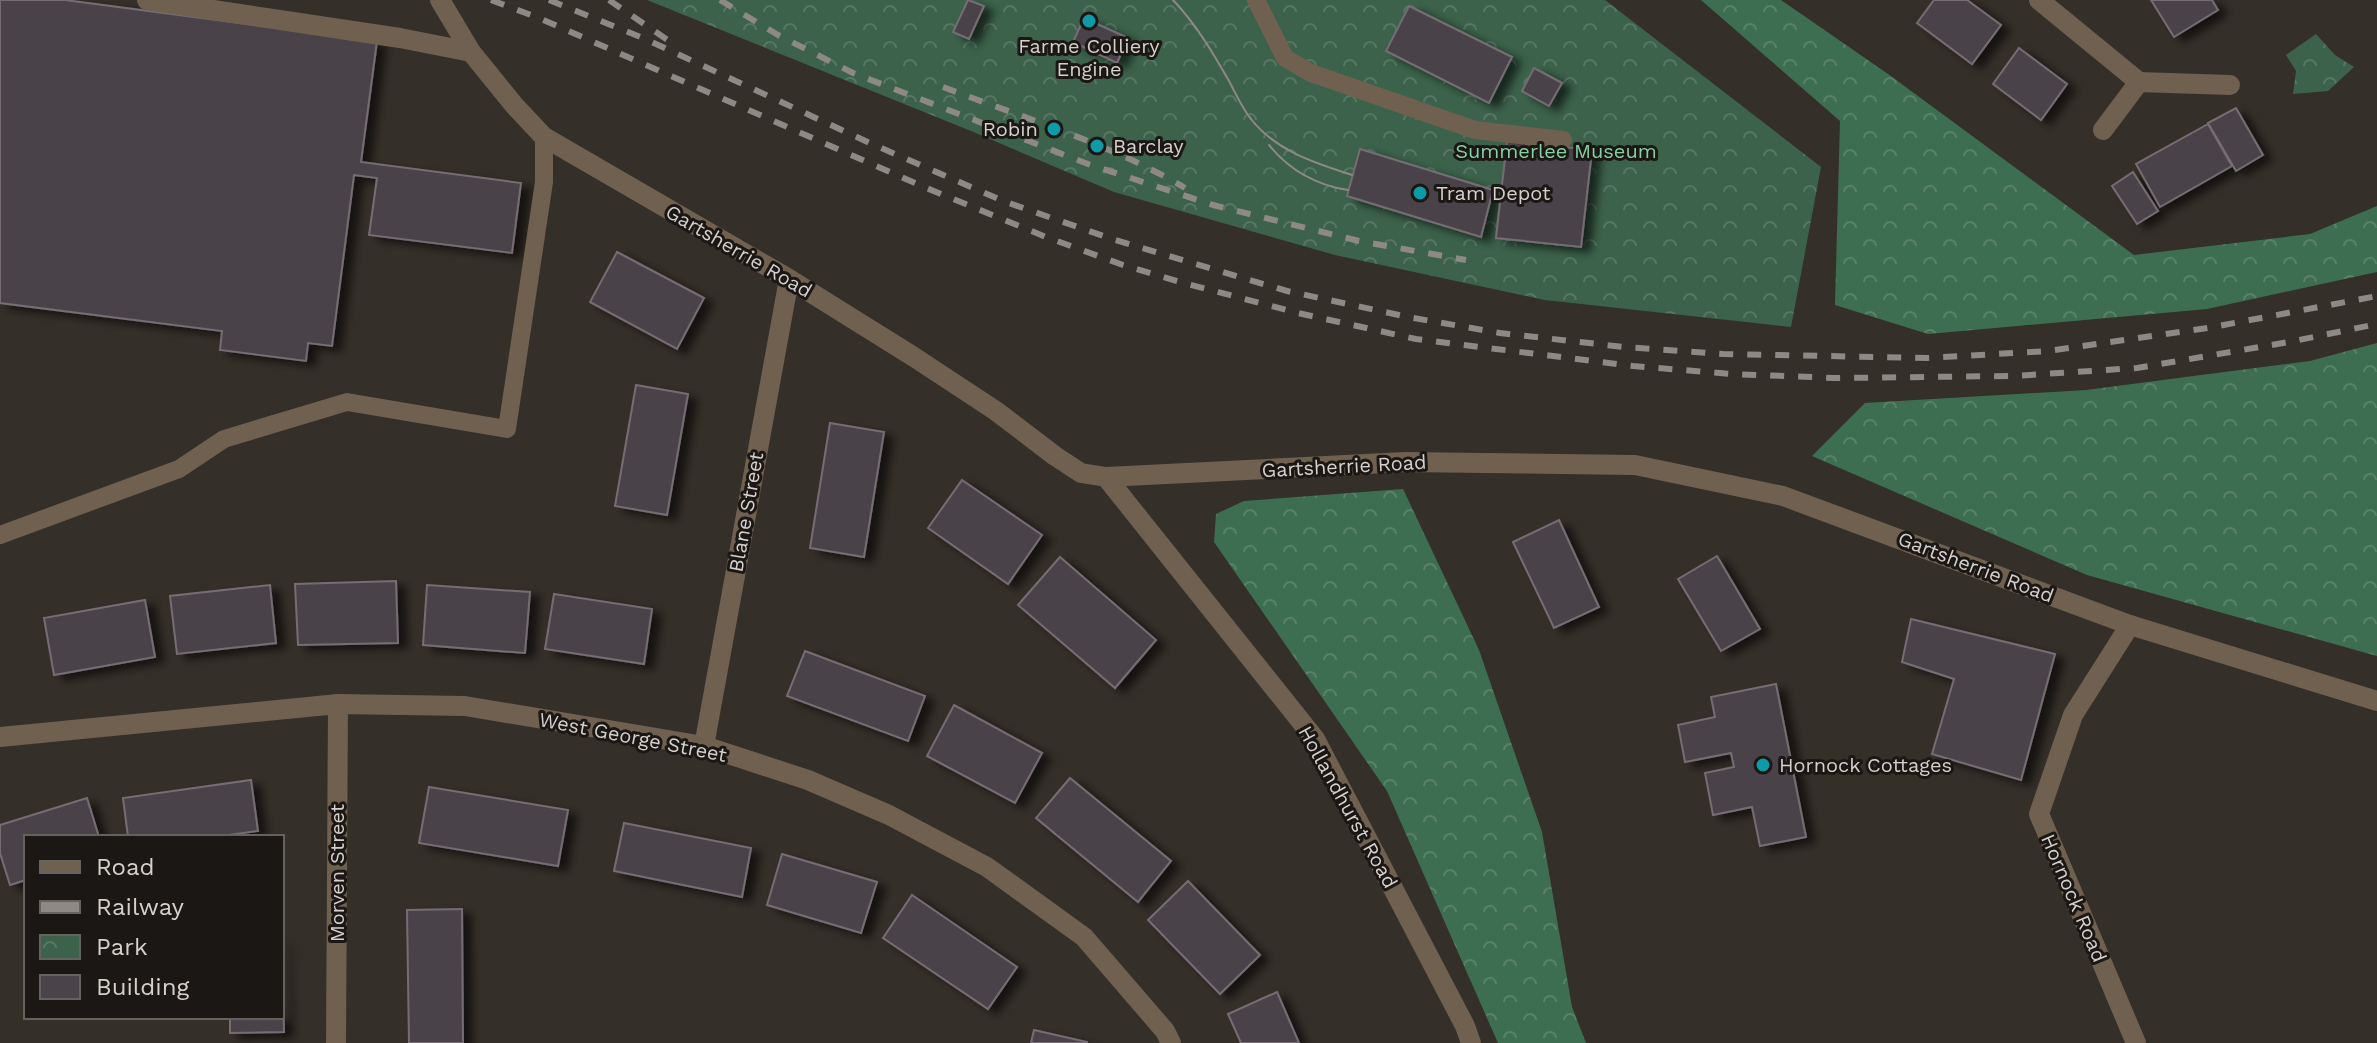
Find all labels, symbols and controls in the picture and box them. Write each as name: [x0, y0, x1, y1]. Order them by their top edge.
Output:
marker: Farme Colliery Engine: [1080, 12, 1098, 30]
place label: Farme Colliery Engine: [1018, 34, 1160, 81]
place label: Robin: [983, 117, 1038, 141]
marker: Robin: [1045, 120, 1063, 138]
place label: Barclay: [1113, 134, 1184, 158]
marker: Barclay: [1088, 137, 1106, 155]
park label: Summerlee Museum: [1455, 139, 1657, 163]
place label: Tram Depot: [1436, 181, 1551, 205]
marker: Tram Depot: [1411, 184, 1429, 202]
street label: Gartsherrie Road: [662, 199, 816, 303]
street label: Blane Street: [724, 450, 768, 574]
street label: Gartsherrie Road: [1261, 450, 1427, 482]
street label: Gartsherrie Road: [1895, 526, 2057, 608]
street label: West George Street: [537, 707, 729, 767]
street label: Hollandhurst Road: [1293, 722, 1403, 892]
place label: Hornock Cottages: [1779, 753, 1952, 777]
marker: Hornock Cottages: [1754, 756, 1772, 774]
street label: Morven Street: [325, 803, 349, 942]
street label: Hornock Road: [2036, 830, 2112, 966]
legend: [24, 835, 284, 1019]
text: Road: [96, 853, 155, 881]
text: Railway: [96, 893, 185, 921]
text: Park: [96, 933, 148, 961]
text: Building: [96, 973, 189, 1001]

